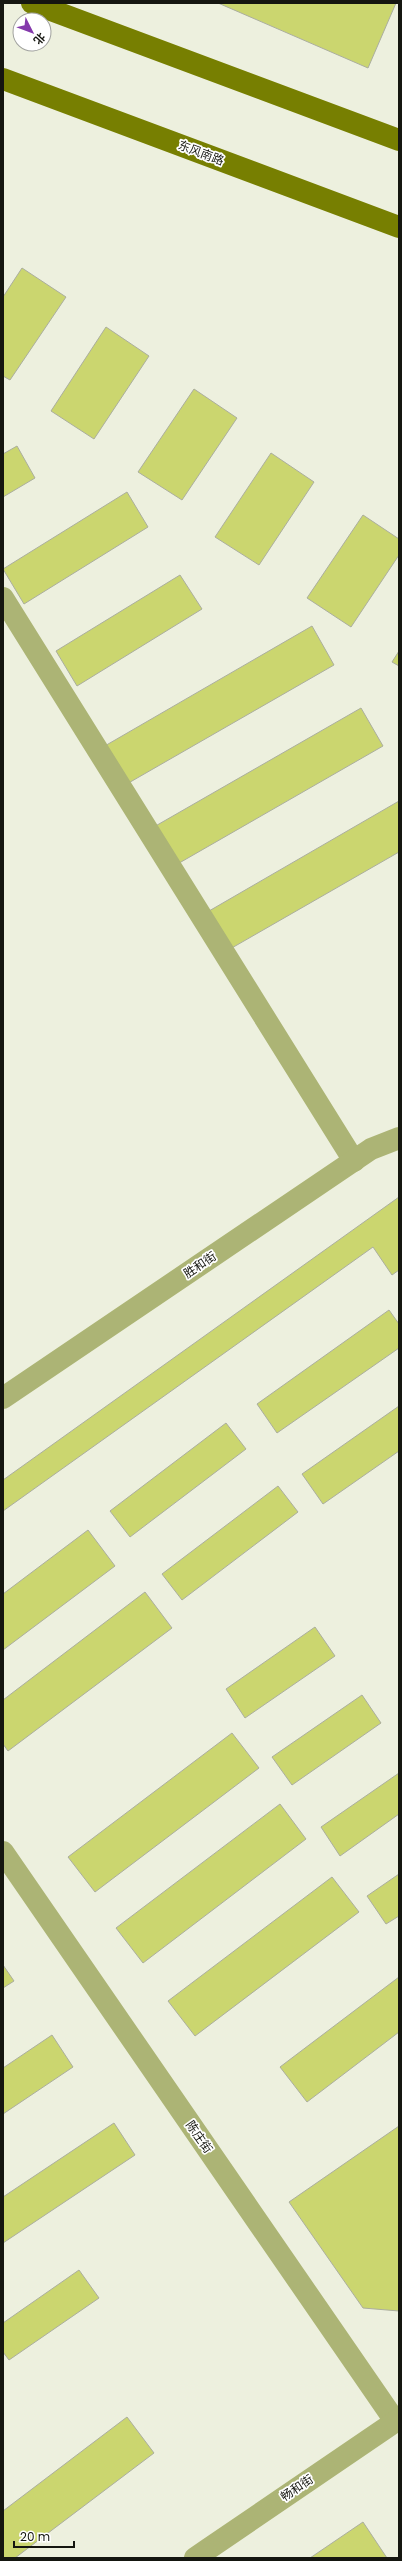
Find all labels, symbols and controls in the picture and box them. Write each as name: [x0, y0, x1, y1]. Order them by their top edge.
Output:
north arrow: [12, 12, 52, 52]
text: 北: [30, 29, 49, 48]
street label: 东风南路: [176, 136, 227, 169]
street label: 胜和街: [180, 1247, 219, 1282]
street label: 陈庄街: [182, 2117, 217, 2156]
street label: 畅和街: [277, 2470, 316, 2505]
scale bar: [14, 2523, 74, 2549]
text: 20 m: [20, 2528, 50, 2545]

